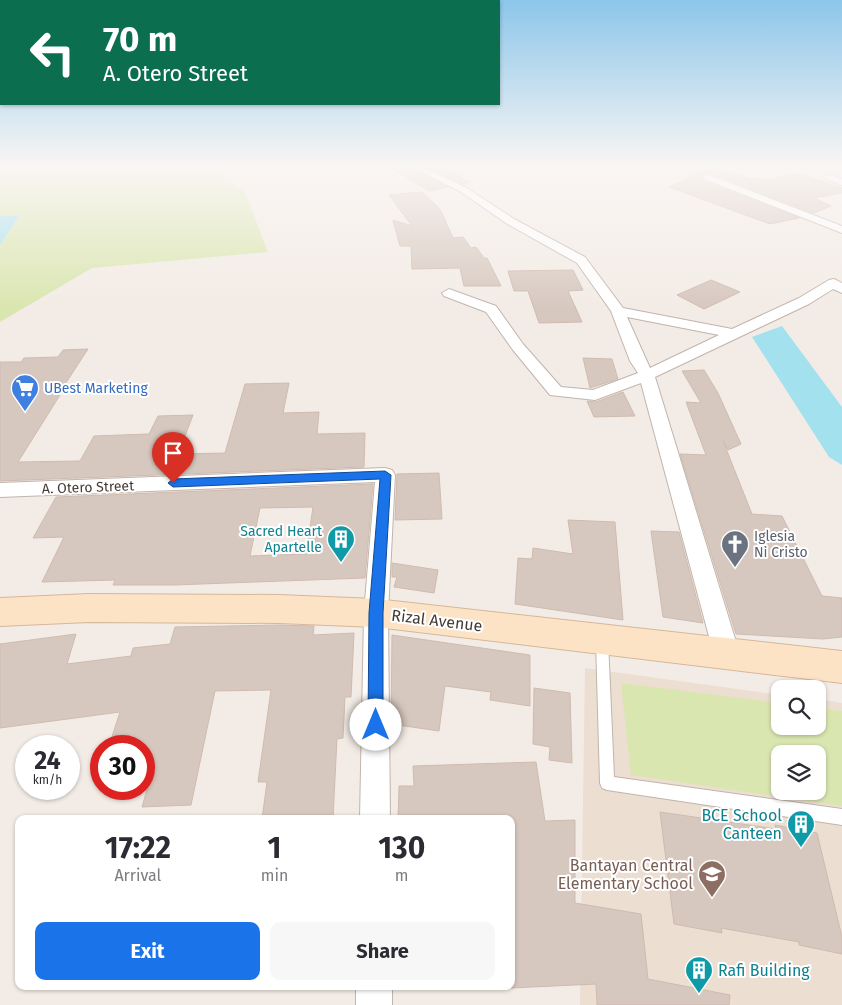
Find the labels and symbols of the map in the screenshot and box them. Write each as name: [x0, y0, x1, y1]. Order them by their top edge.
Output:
supermarket icon: UBest Marketing: [10, 373, 40, 412]
place label: UBest Marketing: [44, 380, 149, 397]
pin: [152, 432, 194, 483]
street label: A. Otero Street: [42, 477, 135, 498]
place label: Sacred Heart Apartelle: [240, 523, 323, 556]
building icon: Sacred Heart Apartelle: [326, 524, 356, 563]
place label: Iglesia Ni Cristo: [754, 528, 808, 561]
church icon: Iglesia Ni Cristo: [720, 529, 750, 568]
street label: Rizal Avenue: [390, 605, 484, 636]
position arrow: [349, 698, 401, 750]
speed limit sign: 30: [90, 735, 155, 800]
place label: BCE School Canteen: [701, 806, 782, 843]
building icon: BCE School Canteen: [786, 809, 816, 848]
place label: Bantayan Central Elementary School: [558, 856, 693, 893]
school or university icon: Bantayan Central Elementary School: [697, 859, 727, 898]
building icon: Rafi Building: [684, 955, 714, 994]
place label: Rafi Building: [718, 961, 810, 980]

